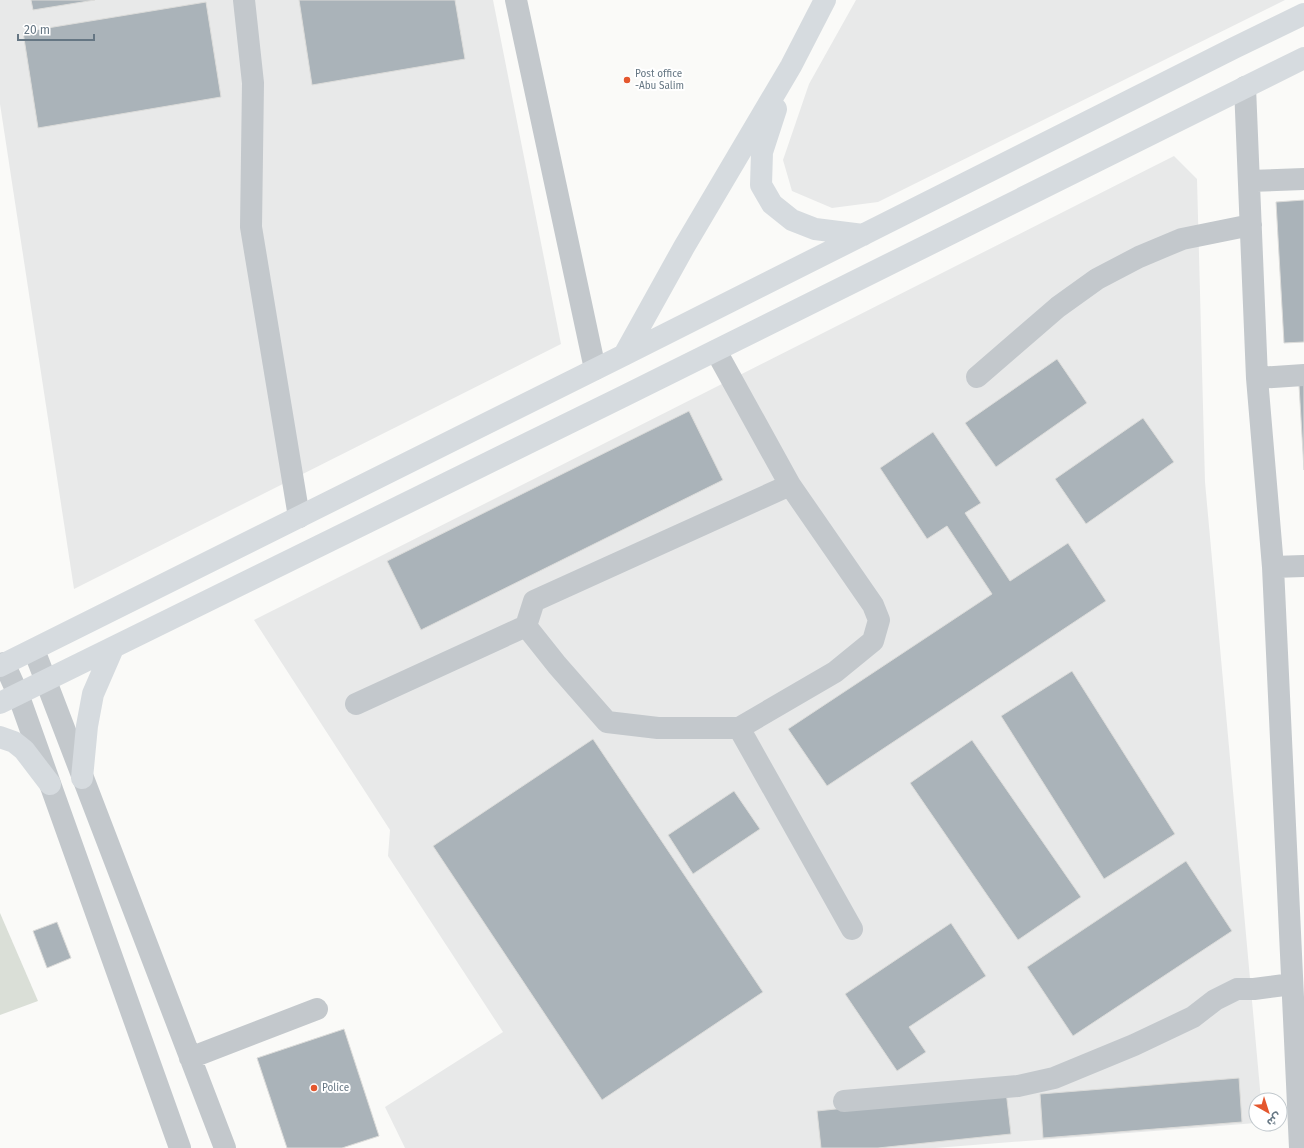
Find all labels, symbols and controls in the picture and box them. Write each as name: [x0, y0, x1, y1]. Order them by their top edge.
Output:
scale bar: [18, 16, 94, 42]
text: 20 m: [24, 23, 50, 37]
place label: Post office -Abu Salim: [635, 68, 684, 92]
marker: Post office -Abu Salim: [622, 75, 632, 85]
place label: Police: [322, 1082, 349, 1094]
marker: Police: [309, 1083, 319, 1093]
north arrow: [1248, 1092, 1288, 1132]
text: ش: [1264, 1110, 1284, 1129]

